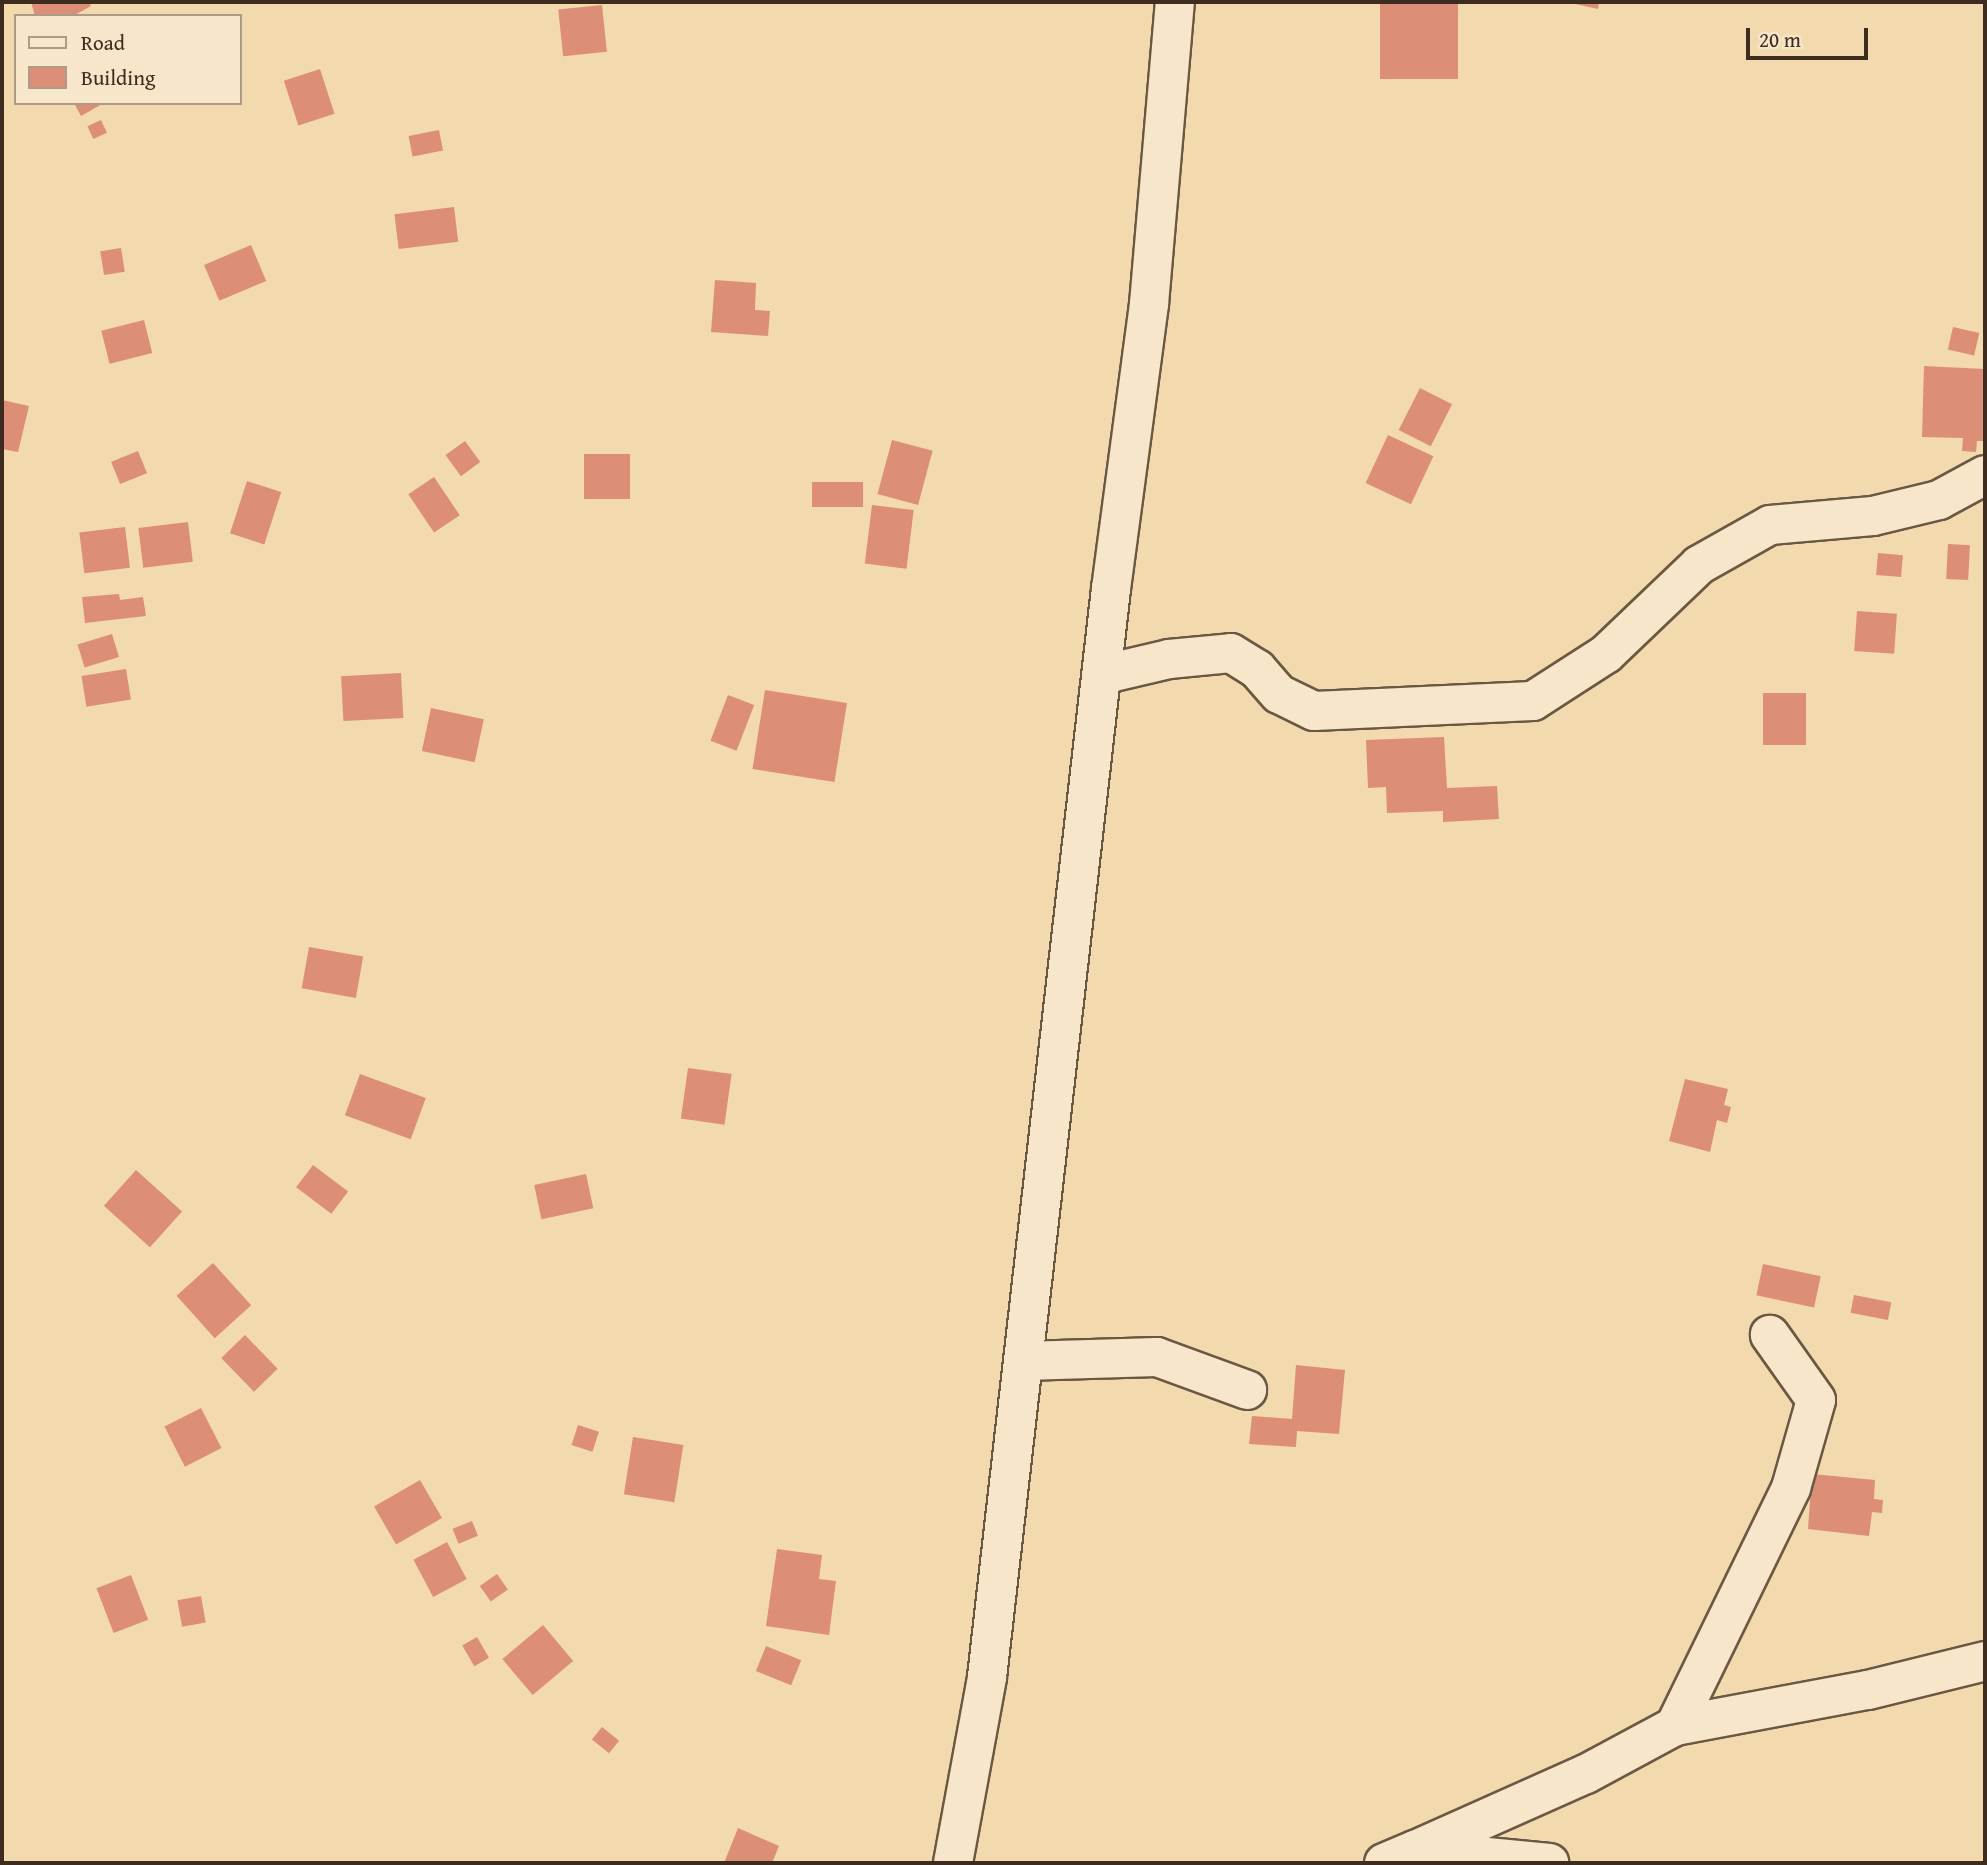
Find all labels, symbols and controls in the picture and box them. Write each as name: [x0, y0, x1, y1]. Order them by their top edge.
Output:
legend: [14, 14, 242, 105]
scale bar: [1749, 14, 1871, 58]
text: 20 m: [1759, 24, 1801, 55]
text: Road: [81, 27, 125, 58]
text: Building: [81, 62, 155, 93]

